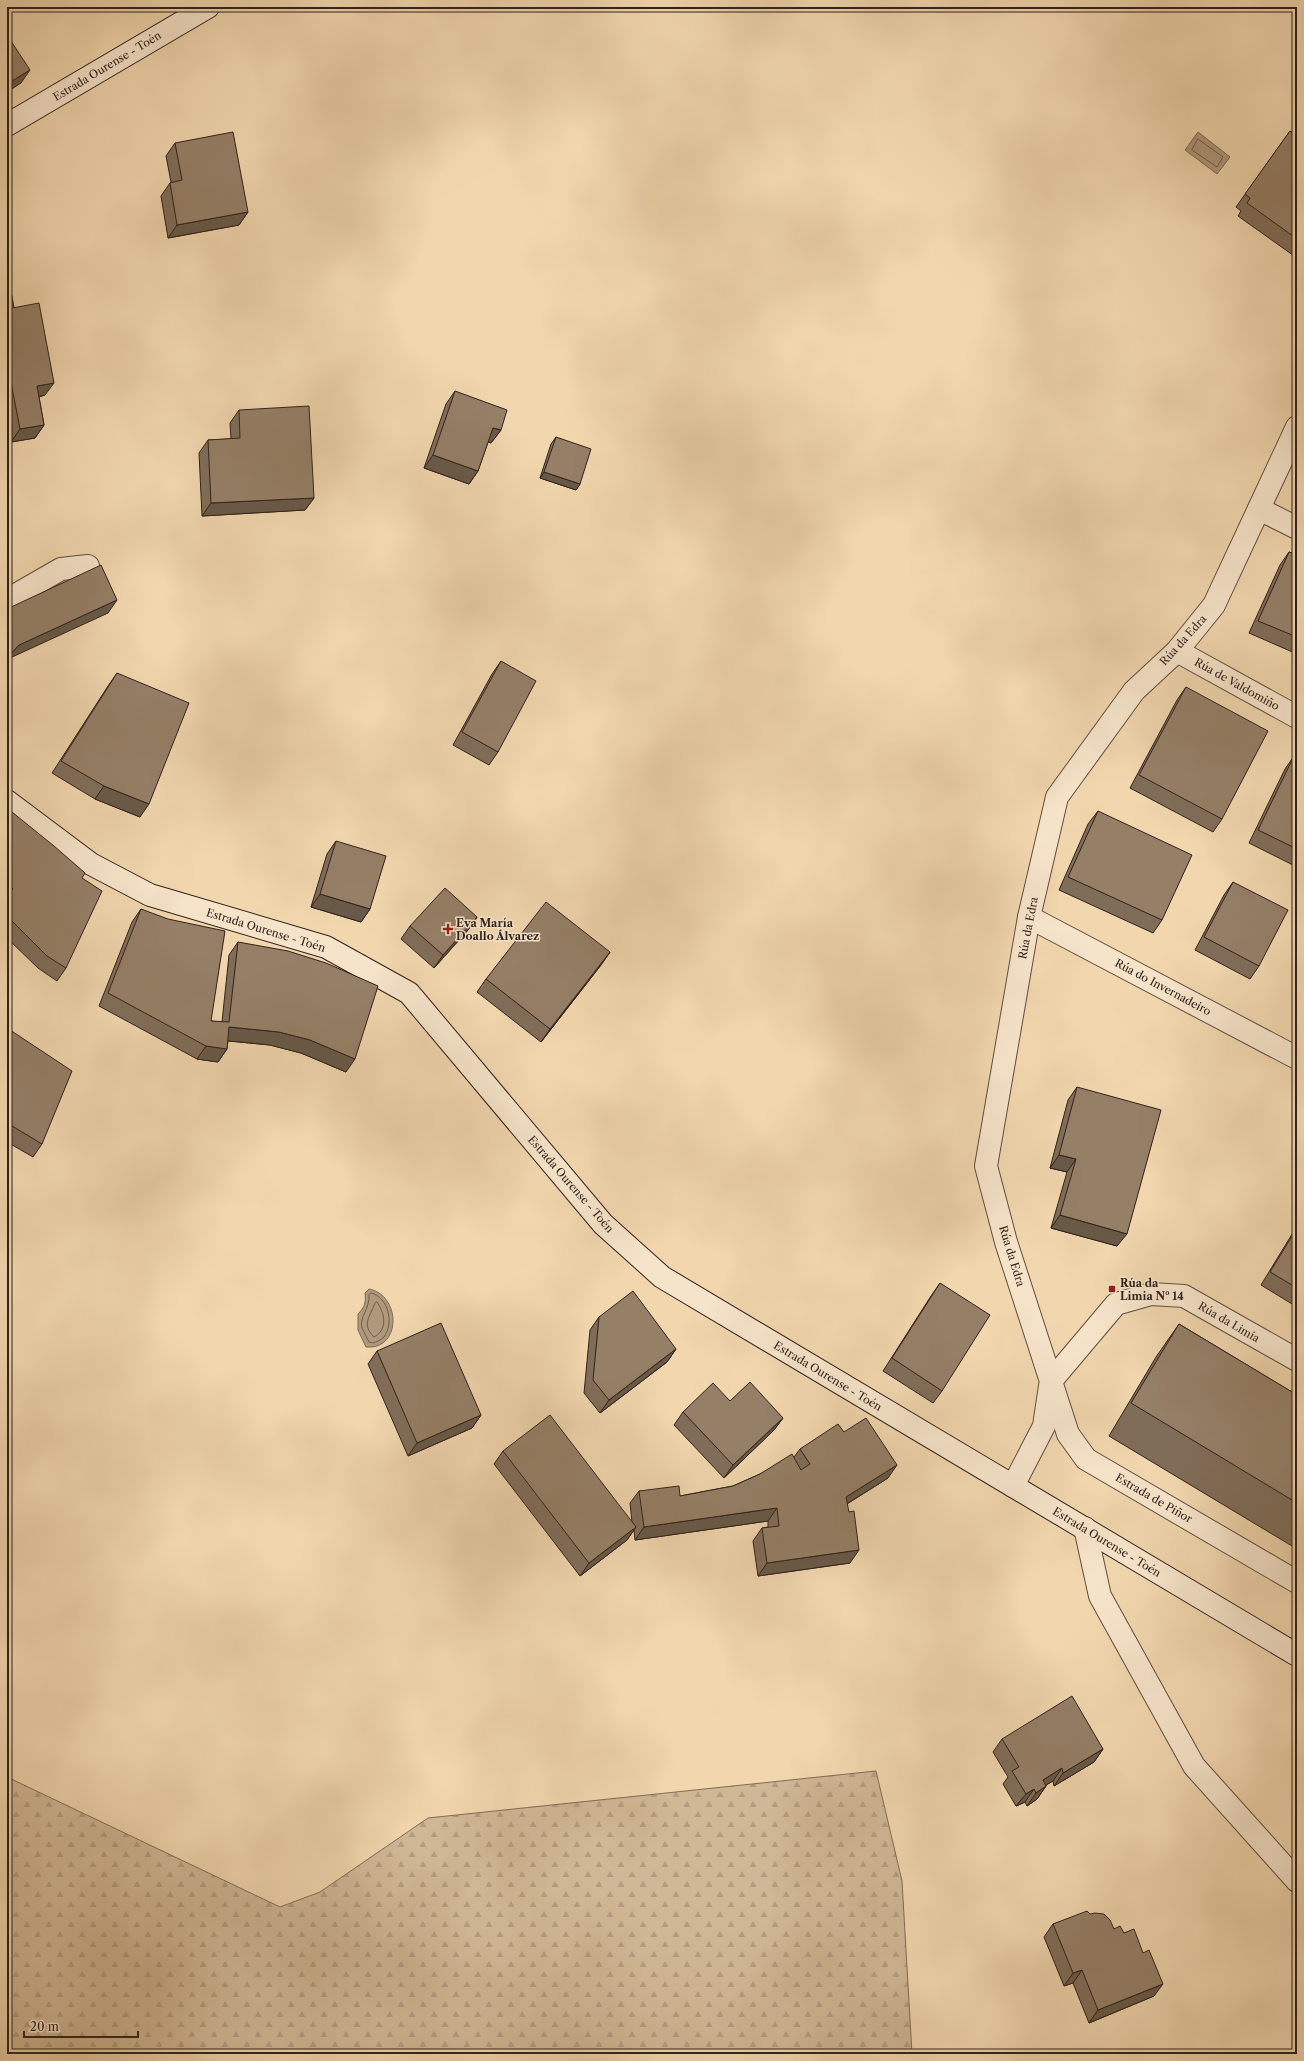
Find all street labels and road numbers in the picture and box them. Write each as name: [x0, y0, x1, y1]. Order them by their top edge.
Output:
street label: Estrada Ourense - Toén: [50, 28, 164, 104]
street label: Rúa da Edra: [1157, 612, 1209, 668]
street label: Rúa de Valdomiño: [1192, 655, 1282, 713]
street label: Rúa da Edra: [1015, 895, 1041, 960]
street label: Estrada Ourense - Toén: [205, 905, 327, 955]
street label: Rúa do Invernadeiro: [1112, 956, 1214, 1018]
street label: Estrada Ourense - Toén: [525, 1133, 617, 1235]
street label: Rúa da Edra: [996, 1224, 1028, 1288]
street label: Rúa da Limia: [1196, 1299, 1262, 1345]
street label: Estrada Ourense - Toén: [771, 1338, 885, 1414]
street label: Estrada de Piñor: [1113, 1470, 1195, 1526]
street label: Estrada Ourense - Toén: [1050, 1504, 1164, 1580]

